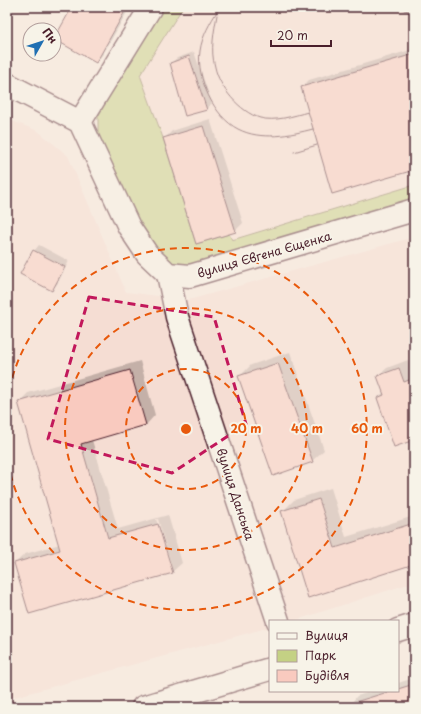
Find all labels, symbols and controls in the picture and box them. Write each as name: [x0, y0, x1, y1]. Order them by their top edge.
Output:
north arrow: [22, 22, 62, 62]
scale bar: [271, 22, 331, 48]
text: Пн: [39, 24, 62, 47]
text: 20 m: [277, 26, 308, 44]
street label: вулиця Євгена Єщенка: [195, 226, 334, 282]
text: 20 m: [230, 419, 262, 437]
text: 40 m: [291, 419, 323, 437]
text: 60 m: [351, 419, 383, 437]
centre of rings: [179, 422, 193, 436]
street label: вулиця Данська: [213, 446, 260, 543]
legend: [269, 620, 399, 692]
text: Вулиця: [305, 626, 348, 644]
text: Парк: [305, 646, 337, 664]
text: Будівля: [305, 666, 350, 684]

